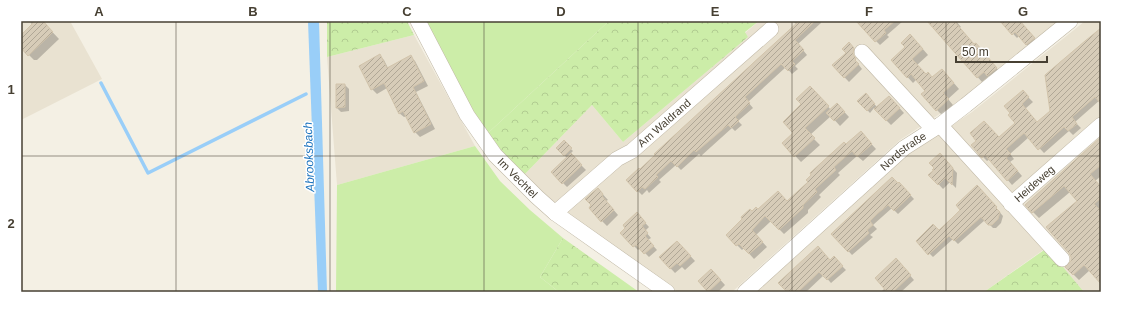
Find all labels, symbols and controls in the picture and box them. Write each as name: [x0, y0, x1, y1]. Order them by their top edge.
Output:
text: A: [94, 4, 104, 19]
text: B: [248, 4, 258, 19]
text: C: [402, 4, 412, 19]
text: D: [556, 4, 566, 19]
text: E: [711, 4, 720, 19]
text: F: [865, 4, 873, 19]
text: G: [1018, 4, 1028, 19]
scale bar: [956, 38, 1047, 64]
text: 50 m: [962, 45, 989, 59]
text: 1: [7, 82, 15, 97]
street label: Am Waldrand: [635, 96, 693, 149]
water label: Abrooksbach: [301, 121, 317, 193]
street label: Nordstraße: [878, 129, 928, 173]
street label: Im Vechtel: [495, 155, 540, 200]
street label: Heideweg: [1012, 163, 1057, 204]
text: 2: [7, 216, 15, 231]

